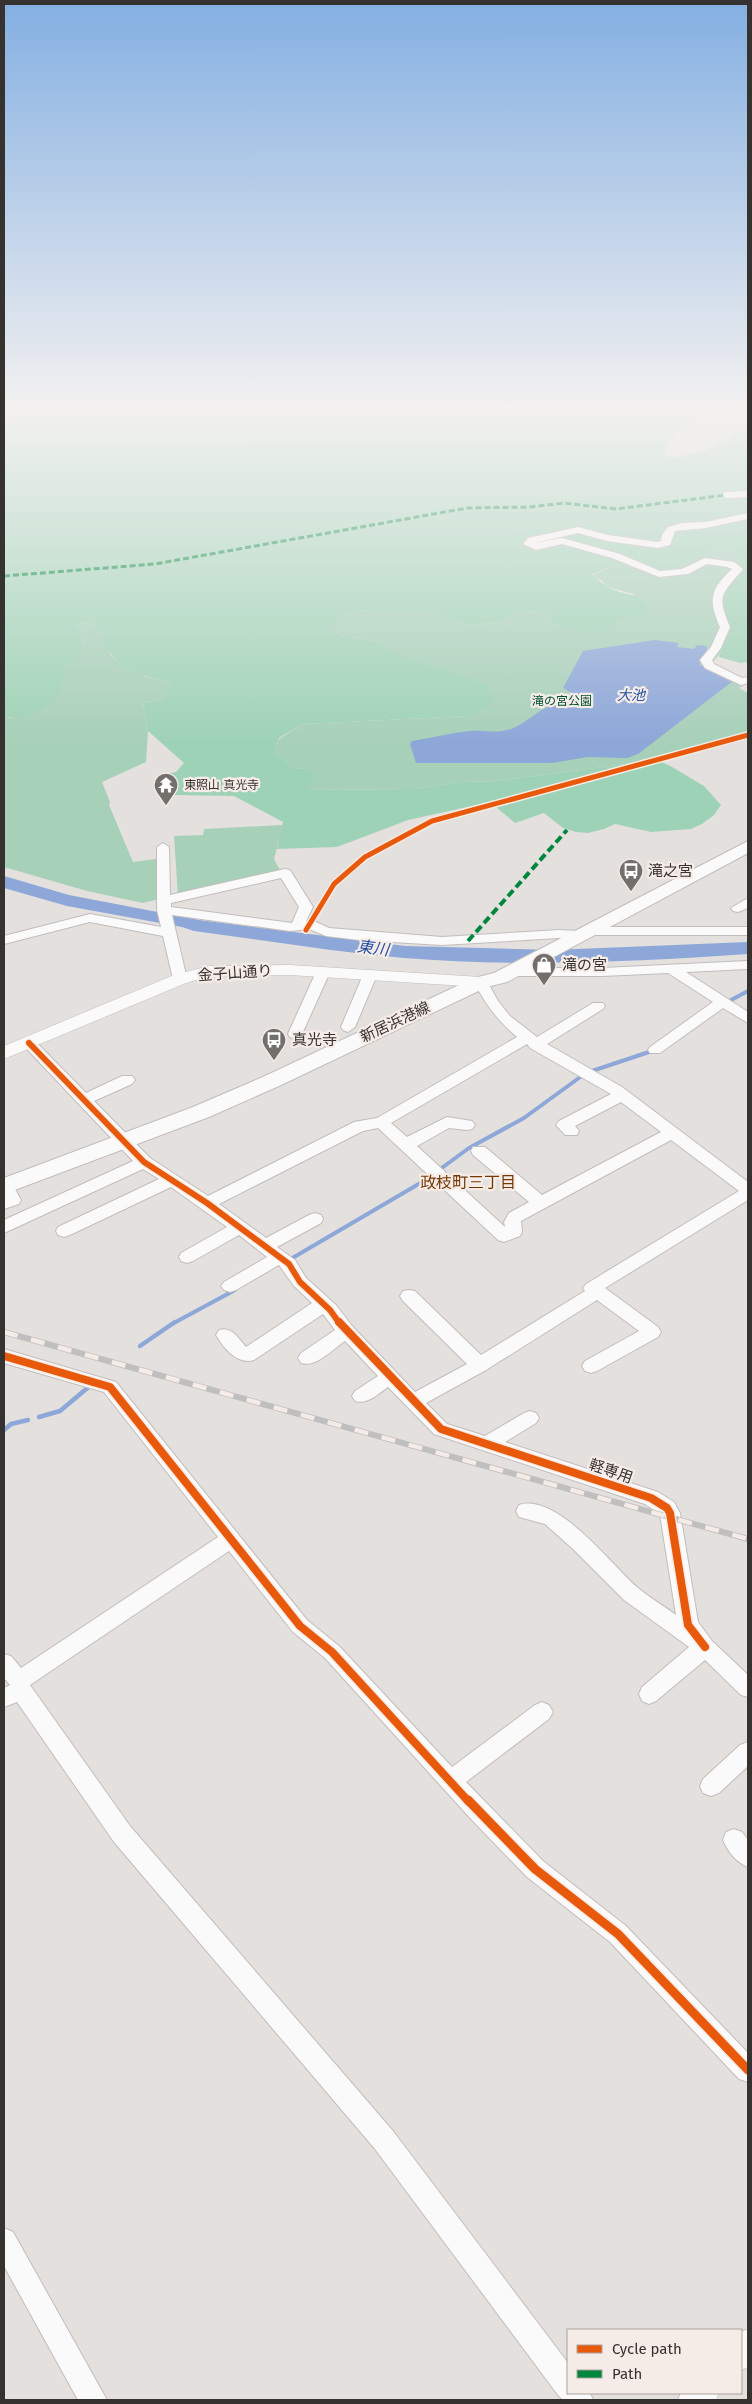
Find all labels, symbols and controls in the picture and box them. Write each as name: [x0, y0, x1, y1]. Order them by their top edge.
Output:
water label: 大池: [617, 687, 647, 704]
park label: 滝の宮公園: [532, 694, 592, 708]
temple icon: 東照山 真光寺: [153, 772, 179, 806]
place label: 東照山 真光寺: [184, 778, 259, 792]
bus stop icon: 滝之宮: [618, 858, 644, 892]
place label: 滝之宮: [648, 862, 693, 880]
water label: 東川: [356, 937, 392, 960]
shop icon: 滝の宮: [531, 952, 557, 986]
place label: 滝の宮: [562, 956, 607, 974]
street label: 金子山通り: [197, 961, 273, 985]
street label: 新居浜港線: [357, 998, 433, 1046]
bus stop icon: 真光寺: [261, 1027, 287, 1061]
place label: 真光寺: [292, 1031, 337, 1049]
district label: 政枝町三丁目: [420, 1173, 516, 1192]
street label: 軽専用: [587, 1455, 635, 1487]
legend: [567, 2329, 742, 2394]
text: Cycle path: [612, 2340, 682, 2358]
text: Path: [612, 2365, 642, 2383]

